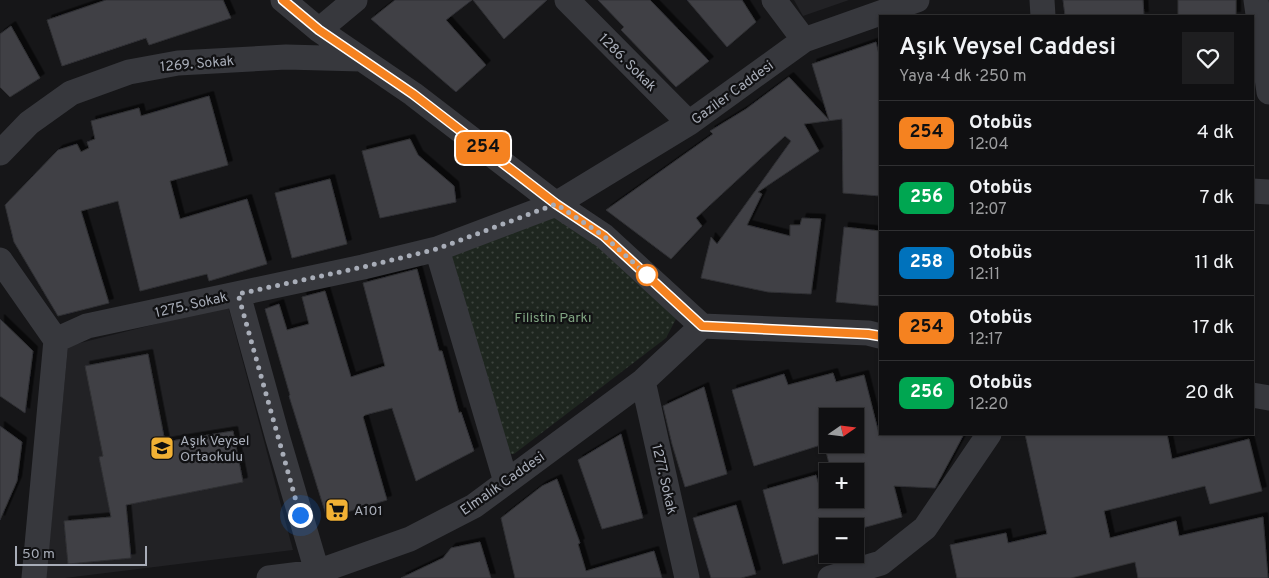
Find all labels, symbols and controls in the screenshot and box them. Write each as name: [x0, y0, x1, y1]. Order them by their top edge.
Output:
street label: 1286. Sokak: [594, 31, 659, 96]
button: heart: [1182, 32, 1234, 84]
text: Aşık Veysel Caddesi: [899, 33, 1116, 63]
street label: 1269. Sokak: [159, 53, 235, 76]
street label: Gaziler Caddesi: [688, 58, 777, 129]
text: Yaya · 4 dk · 250 m: [899, 67, 1027, 87]
text: Otobüs: [969, 111, 1032, 135]
text: 254: [910, 121, 943, 144]
text: 4 dk: [1197, 121, 1234, 145]
line badge: 254: [454, 132, 512, 164]
text: 12:04: [969, 135, 1009, 155]
text: 254: [466, 136, 500, 159]
text: Otobüs: [969, 176, 1032, 200]
text: 256: [910, 186, 943, 209]
text: 7 dk: [1200, 186, 1234, 210]
text: 12:07: [969, 200, 1007, 220]
text: Otobüs: [969, 241, 1032, 265]
text: 258: [910, 251, 943, 274]
text: 11 dk: [1195, 251, 1234, 275]
unlabelled marker: [636, 264, 658, 286]
text: 12:11: [969, 265, 1000, 285]
street label: 1275. Sokak: [153, 289, 229, 322]
text: Otobüs: [969, 306, 1032, 330]
park label: Filistin Parkı: [514, 310, 592, 327]
text: 254: [910, 316, 943, 339]
text: 17 dk: [1193, 316, 1234, 340]
text: 12:17: [969, 330, 1003, 350]
text: Otobüs: [969, 371, 1032, 395]
text: 256: [910, 381, 943, 404]
text: 20 dk: [1185, 381, 1234, 405]
text: 12:20: [969, 395, 1008, 415]
north arrow: [819, 408, 864, 452]
map controls: [819, 408, 864, 563]
place label: Aşık Veysel Ortaokulu: [180, 433, 250, 466]
school or university icon: Aşık Veysel Ortaokulu: [149, 435, 175, 461]
street label: 1277. Sokak: [647, 443, 680, 516]
street label: Elmalık Caddesi: [457, 449, 548, 520]
button: +: [819, 463, 864, 508]
supermarket icon: A101: [324, 497, 350, 523]
your location: [288, 503, 313, 528]
place label: A101: [354, 503, 383, 520]
button: −: [819, 518, 864, 563]
scale bar: [15, 543, 148, 566]
text: 50 m: [22, 546, 55, 563]

